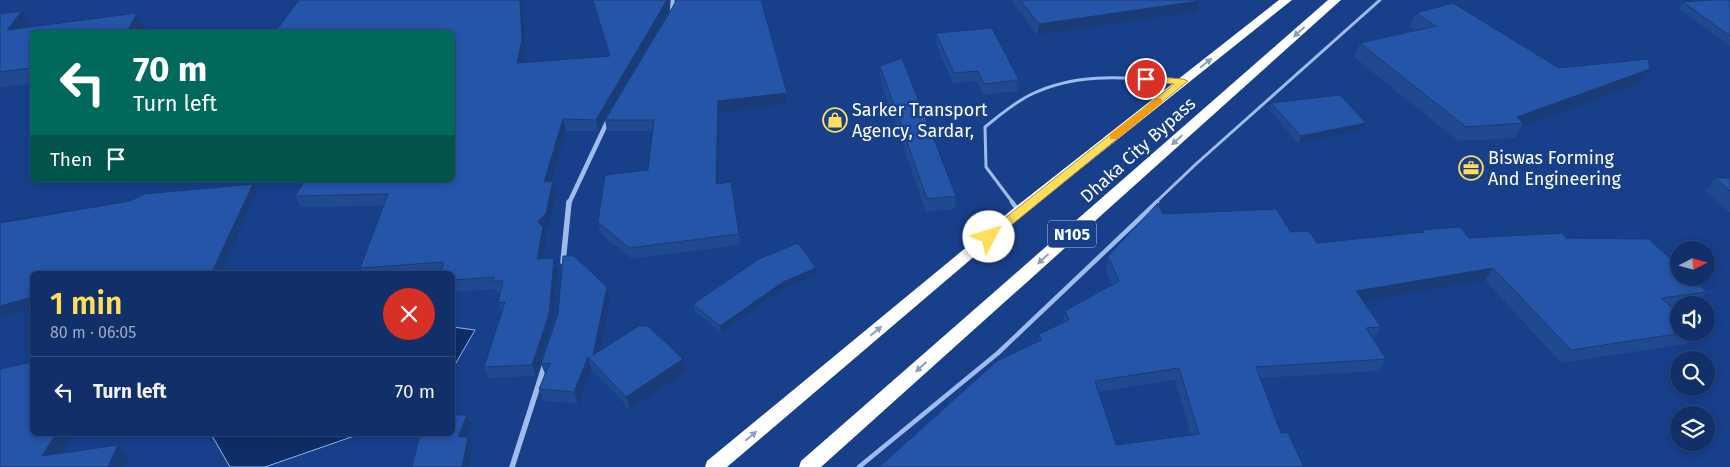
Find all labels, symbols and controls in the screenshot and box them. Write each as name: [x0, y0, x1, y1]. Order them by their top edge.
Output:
one-way arrow: [1292, 27, 1305, 38]
text: 70 m: [133, 48, 207, 90]
icon: left: [50, 50, 115, 115]
pin: [1125, 58, 1167, 100]
one-way arrow: [1199, 58, 1212, 69]
icon: arrive: [1132, 65, 1160, 93]
text: Turn left: [133, 90, 217, 117]
street label: Dhaka City Bypass: [1076, 93, 1200, 207]
place label: Sarker Transport Agency, Sardar,: [852, 99, 988, 142]
shop icon: Sarker Transport Agency, Sardar,: [822, 107, 848, 133]
one-way arrow: [1172, 134, 1184, 146]
icon: arrive: [102, 145, 130, 173]
place label: Biswas Forming And Engineering: [1488, 147, 1622, 190]
text: Then: [50, 148, 92, 171]
office icon: Biswas Forming And Engineering: [1458, 155, 1484, 181]
position arrow: [962, 210, 1014, 262]
road number: N105: [1048, 220, 1096, 248]
north arrow: [1670, 241, 1715, 286]
map controls: [1670, 241, 1715, 451]
one-way arrow: [1036, 254, 1049, 265]
text: 1 min: [50, 286, 122, 322]
button: close: [383, 288, 435, 340]
button: sound: [1670, 296, 1715, 341]
text: 80 m · 06:05: [50, 323, 136, 342]
one-way arrow: [869, 326, 882, 337]
button: search: [1670, 351, 1715, 396]
one-way arrow: [915, 361, 927, 372]
icon: left: [50, 378, 78, 406]
text: Turn left: [93, 380, 167, 403]
text: 70 m: [395, 380, 435, 403]
button: layers: [1670, 406, 1715, 451]
one-way arrow: [745, 430, 758, 441]

